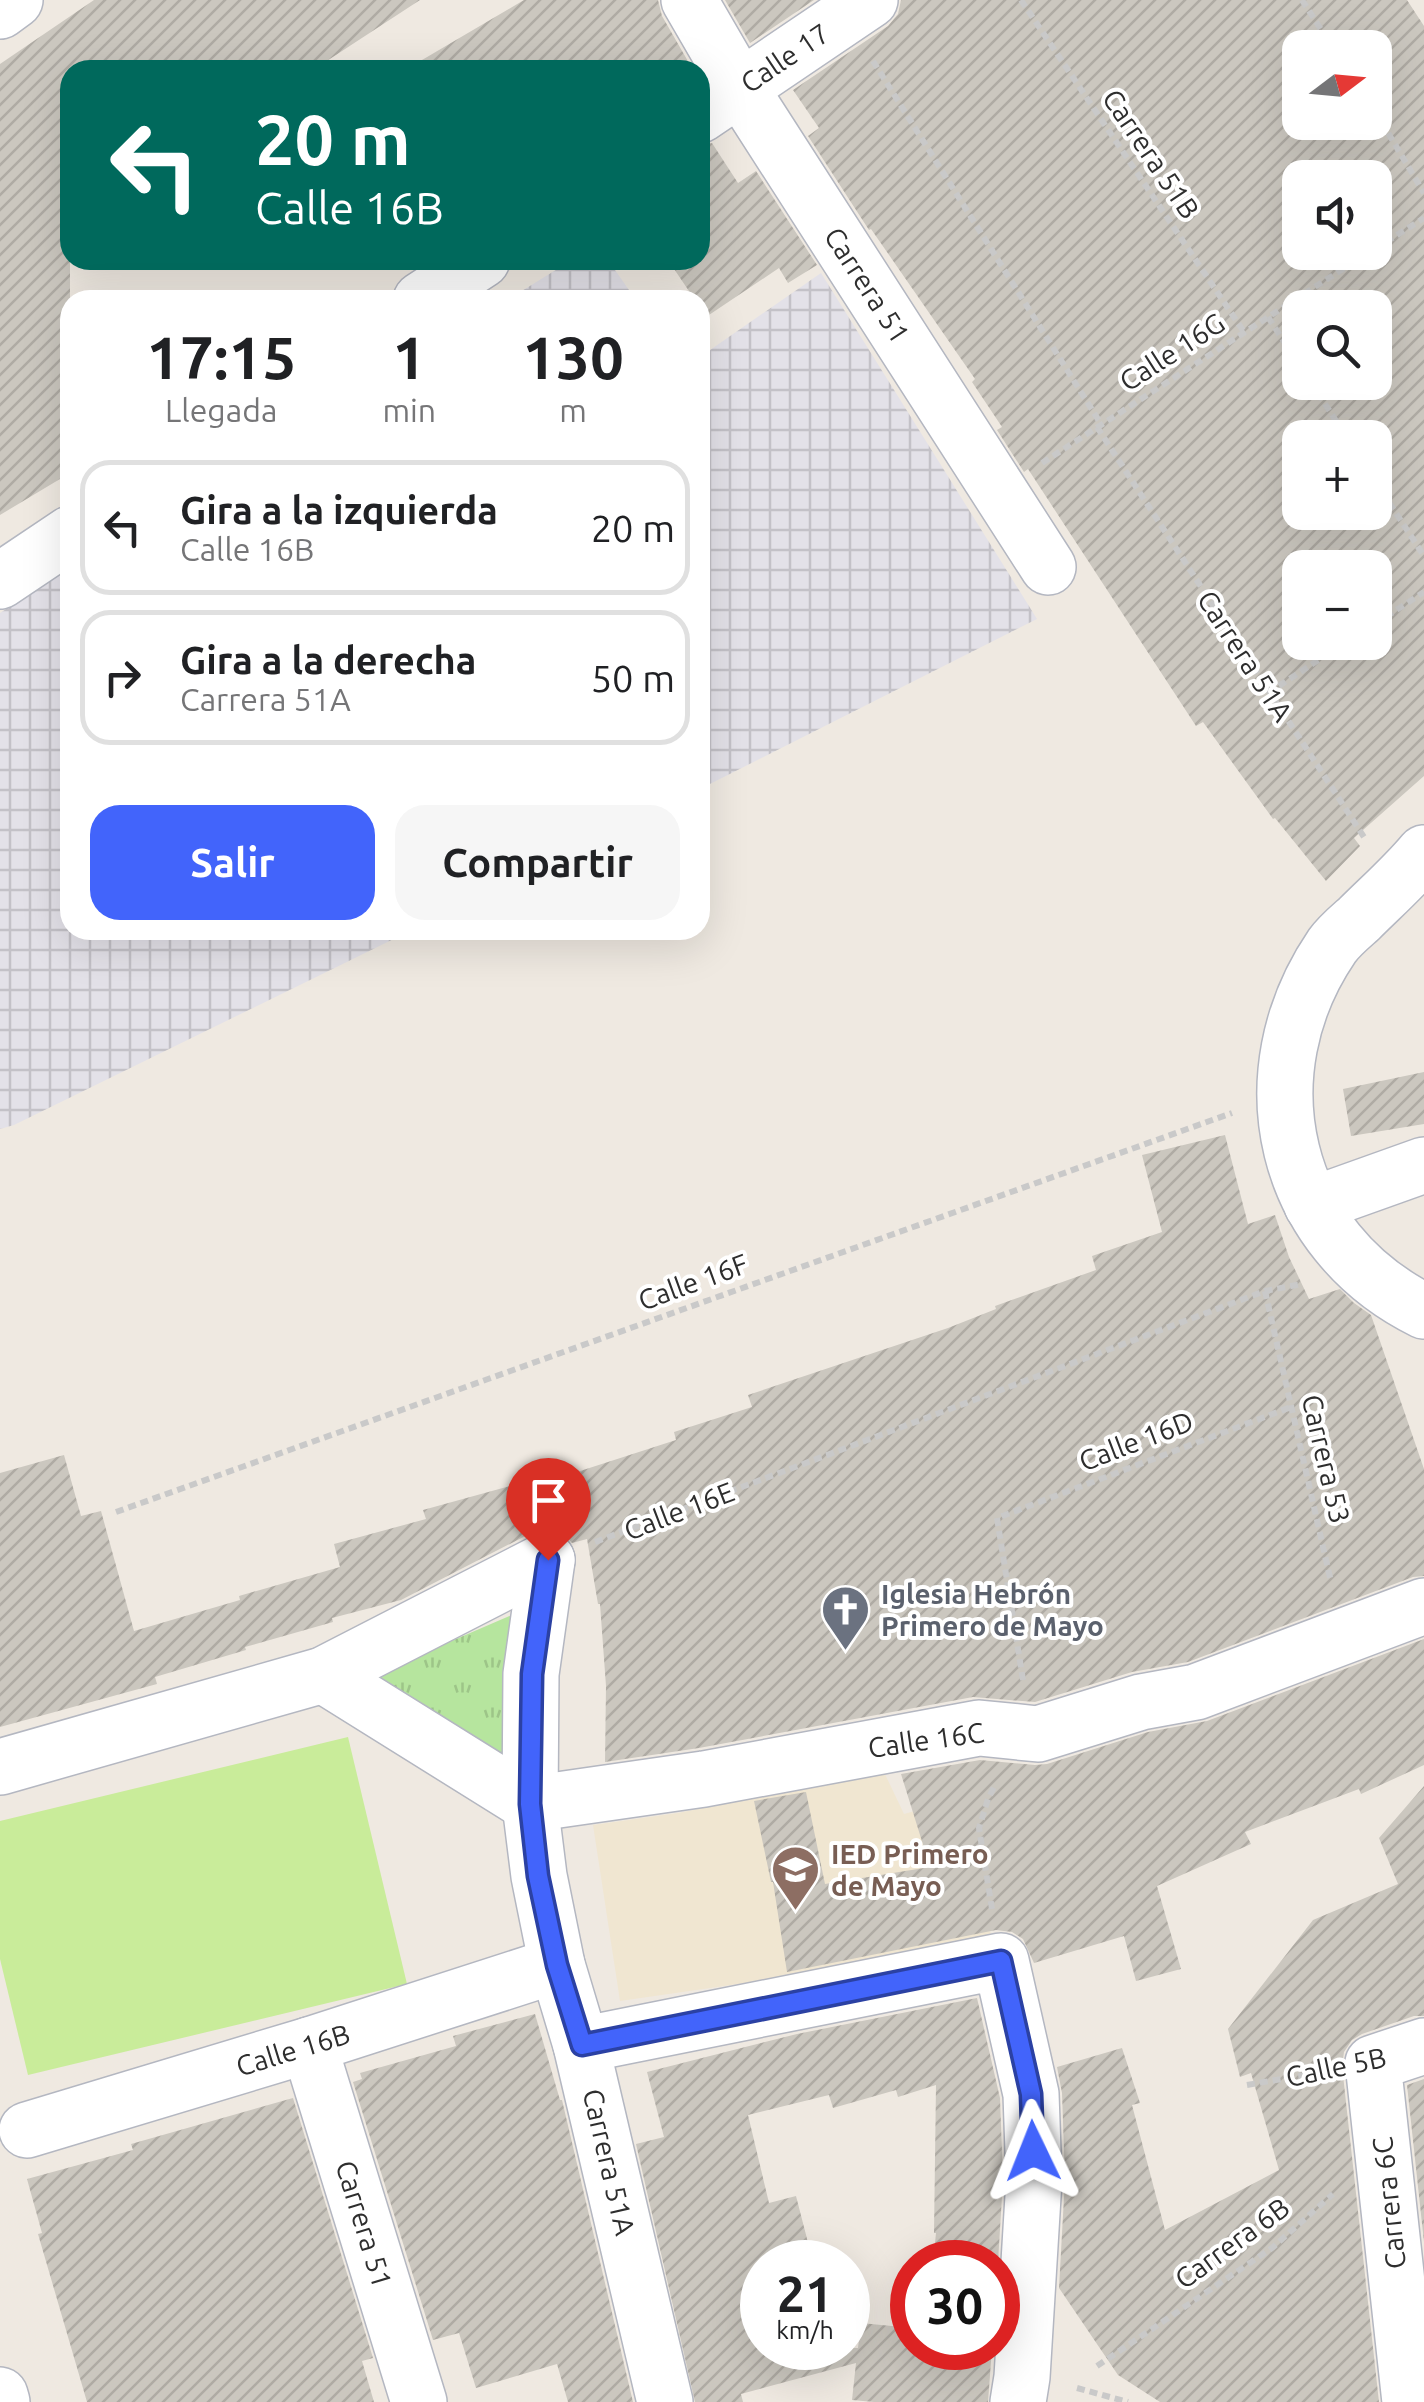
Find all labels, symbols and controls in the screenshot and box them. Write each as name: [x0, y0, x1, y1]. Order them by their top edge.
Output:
street label: Calle 17: [735, 17, 835, 98]
north arrow: [1282, 30, 1392, 140]
map controls: [1282, 30, 1392, 660]
street label: Carrera 51B: [1097, 83, 1206, 224]
icon: left: [90, 100, 220, 230]
text: 20 m: [255, 100, 411, 178]
button: sound: [1282, 160, 1392, 270]
text: Calle 16B: [255, 182, 444, 233]
street label: Carrera 51: [819, 221, 916, 348]
button: search: [1282, 290, 1392, 400]
street label: Calle 16G: [1114, 306, 1230, 397]
text: 17:15: [146, 323, 296, 390]
text: 1: [392, 323, 426, 390]
text: 130: [522, 323, 624, 390]
text: Llegada: [165, 392, 277, 428]
text: min: [382, 392, 436, 428]
text: m: [559, 392, 587, 428]
button: +: [1282, 420, 1392, 530]
text: Gira a la izquierda: [180, 489, 498, 531]
icon: left: [95, 500, 150, 555]
text: 20 m: [591, 507, 675, 549]
text: Calle 16B: [180, 531, 314, 567]
button: −: [1282, 550, 1392, 660]
street label: Carrera 51A: [1192, 585, 1299, 727]
text: Gira a la derecha: [180, 639, 476, 681]
icon: right: [95, 650, 150, 705]
text: 50 m: [591, 657, 675, 699]
text: Carrera 51A: [180, 681, 351, 717]
button: Salir: [90, 805, 375, 920]
button: Compartir: [395, 805, 680, 920]
street label: Calle 16F: [634, 1247, 752, 1316]
street label: Carrera 53: [1297, 1391, 1356, 1526]
street label: Calle 16D: [1074, 1405, 1197, 1476]
pin: [506, 1458, 591, 1561]
icon: arrive: [521, 1473, 576, 1528]
street label: Calle 16E: [619, 1475, 738, 1546]
place label: Iglesia Hebrón Primero de Mayo: [881, 1578, 1104, 1641]
church icon: Iglesia Hebrón Primero de Mayo: [820, 1584, 872, 1652]
street label: Calle 16C: [866, 1716, 986, 1763]
place label: IED Primero de Mayo: [831, 1838, 989, 1901]
school or university icon: IED Primero de Mayo: [770, 1844, 822, 1912]
street label: Calle 16B: [232, 2018, 354, 2082]
street label: Calle 5B: [1283, 2041, 1389, 2092]
street label: Carrera 51A: [578, 2086, 641, 2238]
position arrow: [981, 2099, 1085, 2203]
street label: Carrera 6C: [1366, 2135, 1411, 2271]
street label: Carrera 51: [330, 2157, 398, 2291]
street label: Carrera 6B: [1169, 2191, 1295, 2294]
speed limit sign: 30: [890, 2240, 1020, 2370]
text: 21: [777, 2265, 833, 2321]
text: km/h: [776, 2316, 834, 2344]

